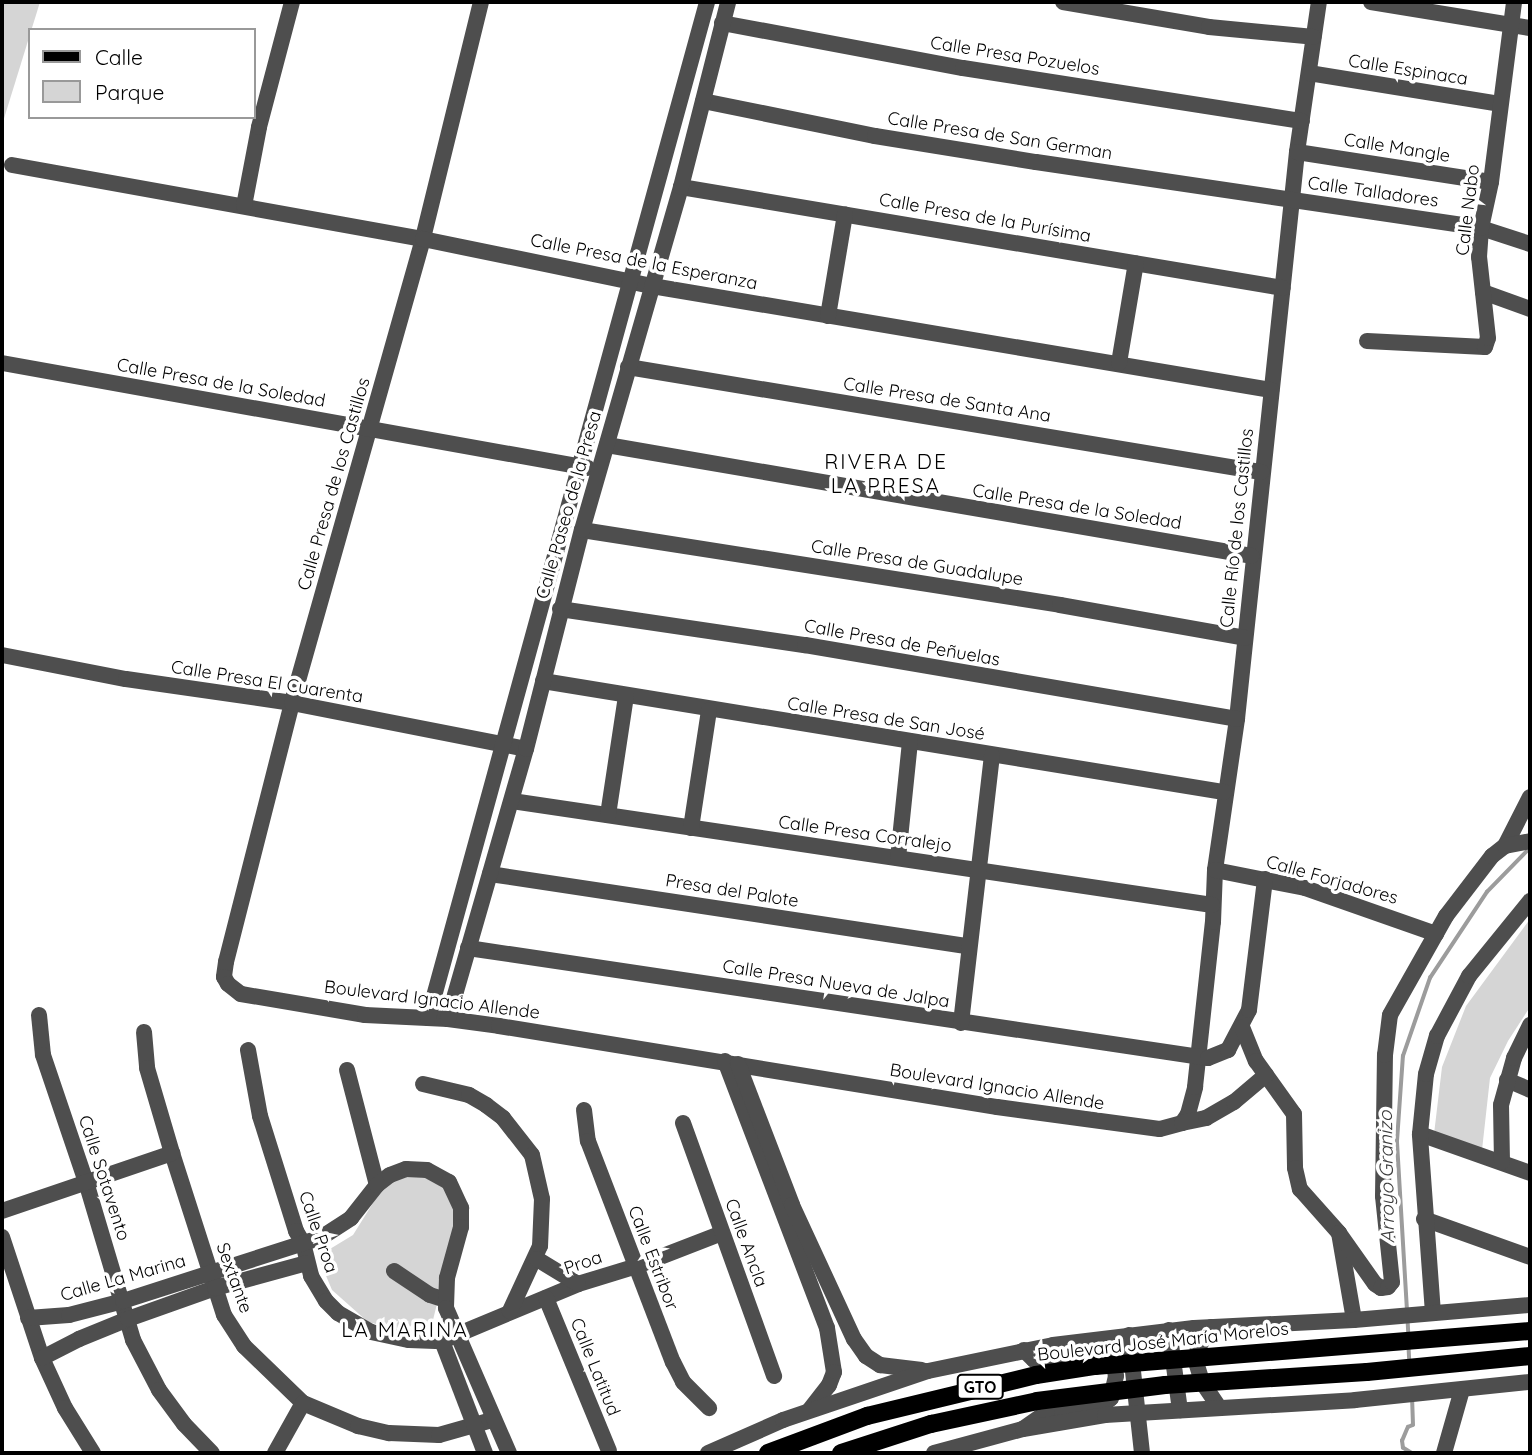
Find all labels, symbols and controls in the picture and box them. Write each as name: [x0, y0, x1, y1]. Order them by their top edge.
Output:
legend: [28, 28, 256, 119]
street label: Calle Presa Pozuelos: [929, 32, 1101, 80]
text: Calle: [95, 44, 143, 70]
street label: Calle Espinaca: [1347, 50, 1469, 90]
text: Parque: [95, 79, 164, 105]
street label: Calle Presa de San German: [886, 108, 1114, 164]
street label: Calle Mangle: [1342, 129, 1452, 167]
street label: Calle Nabo: [1452, 163, 1484, 257]
street label: Calle Talladores: [1306, 172, 1440, 212]
street label: Calle Presa de la Purísima: [877, 189, 1093, 247]
street label: Calle Presa de la Esperanza: [529, 229, 759, 295]
street label: Calle Presa de la Soledad: [115, 354, 327, 412]
street label: Calle Presa de Santa Ana: [842, 373, 1052, 427]
street label: Calle Presa de los Castillos: [293, 375, 375, 593]
street label: Calle Paseo de la Presa: [532, 408, 606, 602]
street label: Calle Río de los Castillos: [1216, 427, 1258, 629]
district label: RIVERA DE LA PRESA: [825, 448, 947, 498]
street label: Calle Presa de la Soledad: [971, 480, 1183, 534]
street label: Calle Presa de Guadalupe: [809, 536, 1025, 590]
street label: Calle Presa de Peñuelas: [802, 615, 1002, 671]
street label: Calle Presa El Cuarenta: [170, 656, 364, 708]
street label: Calle Presa de San José: [786, 693, 986, 745]
street label: Calle Presa Corralejo: [777, 811, 953, 857]
street label: Calle Forjadores: [1264, 851, 1400, 909]
street label: Presa del Palote: [664, 870, 800, 912]
street label: Calle Presa Nueva de Jalpa: [721, 955, 951, 1013]
street label: Boulevard Ignacio Allende: [323, 976, 541, 1024]
street label: Boulevard Ignacio Allende: [888, 1059, 1106, 1115]
water label: Arroyo Granizo: [1374, 1111, 1400, 1243]
street label: Calle Sotavento: [74, 1113, 134, 1243]
street label: Calle Proa: [294, 1188, 342, 1276]
street label: Calle Ancla: [720, 1196, 772, 1290]
street label: Calle Estribor: [623, 1203, 683, 1313]
street label: Sextante: [211, 1240, 257, 1316]
street label: Proa: [561, 1246, 605, 1280]
street label: Calle La Marina: [58, 1250, 188, 1306]
street label: Calle Latitud: [566, 1315, 624, 1419]
district label: LA MARINA: [342, 1316, 468, 1342]
street label: Boulevard José María Morelos: [1036, 1318, 1290, 1366]
road number: GTO: [956, 1374, 1004, 1400]

